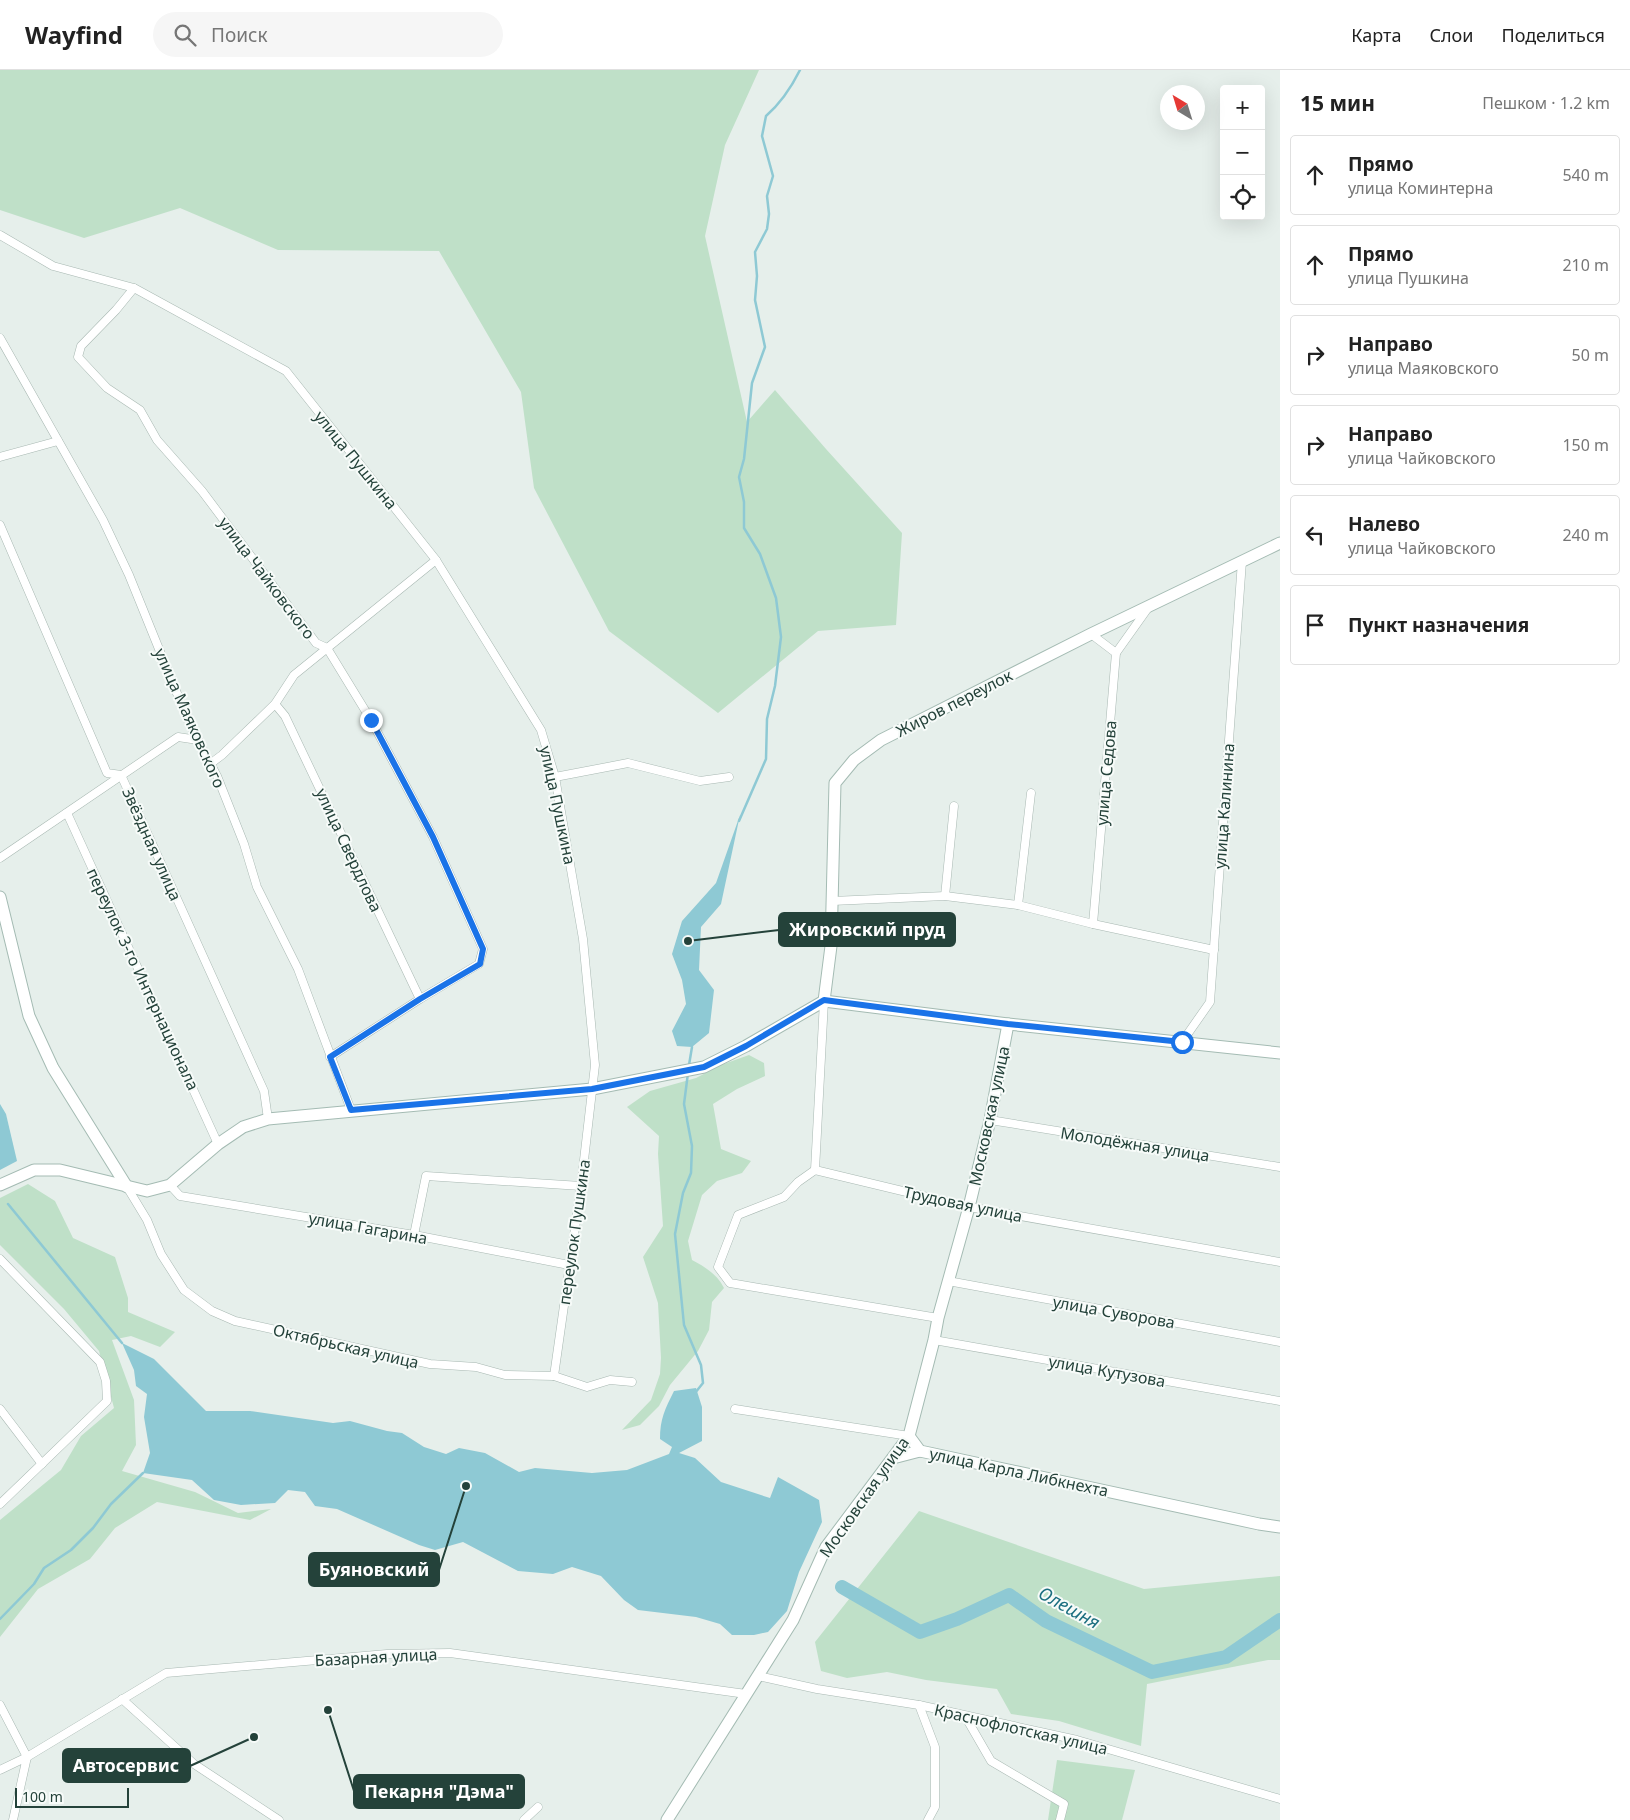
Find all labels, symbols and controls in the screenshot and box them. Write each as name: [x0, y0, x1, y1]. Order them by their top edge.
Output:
search box: [153, 12, 503, 57]
text: Wayfind: [25, 18, 123, 51]
icon: search: [171, 21, 199, 49]
text: Поиск: [211, 22, 268, 48]
text: Карта: [1351, 23, 1401, 47]
text: Слои: [1429, 23, 1473, 47]
text: Поделиться: [1501, 23, 1605, 47]
north arrow: [1160, 85, 1205, 130]
map controls: [1220, 85, 1265, 220]
button: +: [1220, 85, 1265, 130]
text: 15 мин: [1300, 89, 1375, 117]
text: Пешком · 1.2 km: [1482, 92, 1610, 114]
button: −: [1220, 130, 1265, 175]
text: Прямо: [1348, 151, 1414, 177]
icon: ahead: [1301, 161, 1329, 189]
text: 540 m: [1562, 164, 1609, 186]
button: locate: [1220, 175, 1265, 220]
text: улица Коминтерна: [1348, 177, 1493, 199]
text: Прямо: [1348, 241, 1414, 267]
icon: ahead: [1301, 251, 1329, 279]
text: 210 m: [1562, 254, 1609, 276]
text: улица Пушкина: [1348, 267, 1469, 289]
text: Направо: [1348, 331, 1433, 357]
icon: right: [1301, 341, 1329, 369]
text: 50 m: [1572, 344, 1609, 366]
text: улица Маяковского: [1348, 357, 1499, 379]
street label: улица Пушкина: [309, 406, 403, 514]
text: Направо: [1348, 421, 1433, 447]
icon: right: [1301, 431, 1329, 459]
text: 150 m: [1562, 434, 1609, 456]
text: улица Чайковского: [1348, 447, 1496, 469]
text: Налево: [1348, 511, 1420, 537]
street label: улица Чайковского: [214, 512, 320, 644]
icon: left: [1301, 521, 1329, 549]
text: 240 m: [1562, 524, 1609, 546]
text: улица Чайковского: [1348, 537, 1496, 559]
icon: arrive: [1301, 611, 1329, 639]
text: Пункт назначения: [1348, 612, 1529, 638]
street label: улица Маяковского: [149, 645, 231, 791]
street label: Жиров переулок: [892, 664, 1017, 742]
route end: [360, 709, 383, 732]
street label: улица Седова: [1090, 719, 1122, 827]
street label: улица Калинина: [1209, 742, 1239, 870]
street label: улица Пушкина: [535, 744, 581, 866]
street label: Звёздная улица: [117, 784, 187, 904]
street label: улица Свердлова: [311, 785, 387, 915]
street label: переулок 3-го Интернационала: [82, 864, 204, 1094]
callout: Жировский пруд: [779, 913, 955, 946]
text: Жировский пруд: [789, 917, 946, 941]
route start: [1171, 1031, 1194, 1054]
street label: Московская улица: [963, 1044, 1015, 1188]
street label: Молодёжная улица: [1059, 1121, 1211, 1167]
street label: переулок Пушкина: [553, 1158, 595, 1306]
street label: Трудовая улица: [902, 1181, 1024, 1227]
street label: улица Гагарина: [307, 1207, 429, 1249]
street label: улица Суворова: [1051, 1290, 1177, 1334]
street label: Октябрьская улица: [271, 1319, 421, 1373]
street label: улица Кутузова: [1047, 1350, 1167, 1392]
street label: Московская улица: [814, 1432, 914, 1562]
street label: улица Карла Либкнехта: [927, 1442, 1111, 1502]
callout: Буяновский: [309, 1553, 439, 1586]
text: Буяновский: [319, 1557, 429, 1581]
water label: Олешня: [1035, 1580, 1104, 1634]
street label: Базарная улица: [314, 1643, 438, 1671]
street label: Краснофлотская улица: [932, 1698, 1110, 1760]
callout: Автосервис: [63, 1749, 190, 1782]
text: Автосервис: [73, 1753, 179, 1777]
callout: Пекарня "Дэма": [354, 1775, 524, 1808]
text: Пекарня "Дэма": [364, 1779, 514, 1803]
scale bar: [15, 1785, 129, 1808]
text: 100 m: [22, 1787, 63, 1806]

